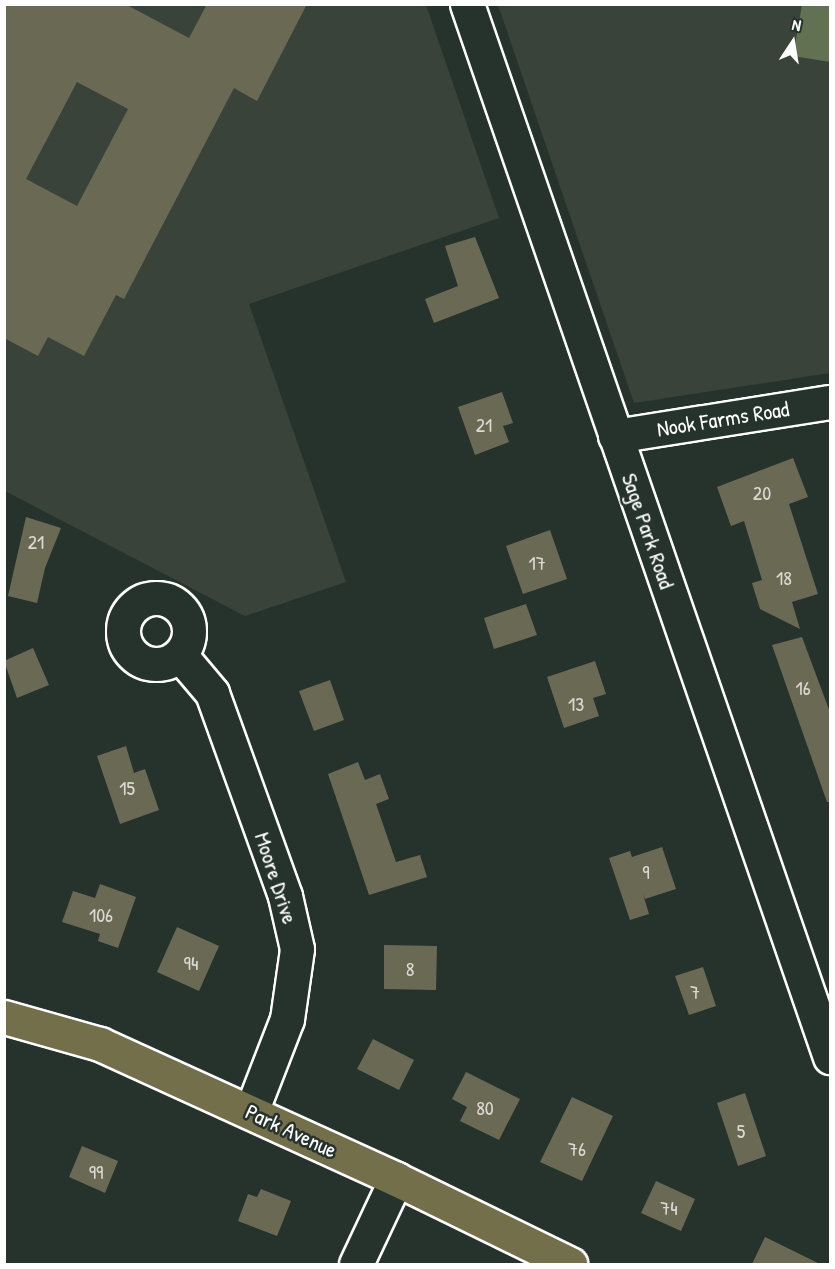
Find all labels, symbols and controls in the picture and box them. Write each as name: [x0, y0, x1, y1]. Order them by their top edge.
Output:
north arrow: [763, 12, 823, 72]
text: N: [790, 13, 803, 36]
street label: Nook Farms Road: [655, 396, 791, 442]
house number: 21: [476, 412, 492, 436]
street label: Sage Park Road: [616, 470, 680, 592]
house number: 20: [753, 480, 771, 504]
house number: 21: [28, 529, 44, 553]
house number: 17: [528, 550, 546, 574]
house number: 18: [776, 565, 792, 589]
house number: 16: [795, 675, 811, 699]
house number: 13: [568, 691, 584, 715]
house number: 15: [119, 775, 135, 799]
street label: Moore Drive: [249, 829, 303, 927]
house number: 9: [642, 859, 650, 883]
house number: 106: [89, 902, 113, 926]
house number: 94: [184, 950, 198, 974]
house number: 8: [406, 956, 414, 980]
house number: 7: [690, 979, 700, 1003]
house number: 80: [476, 1095, 494, 1119]
street label: Park Avenue: [241, 1098, 341, 1164]
house number: 5: [737, 1118, 745, 1142]
house number: 76: [568, 1136, 586, 1160]
house number: 99: [89, 1159, 103, 1183]
house number: 74: [660, 1195, 678, 1219]

